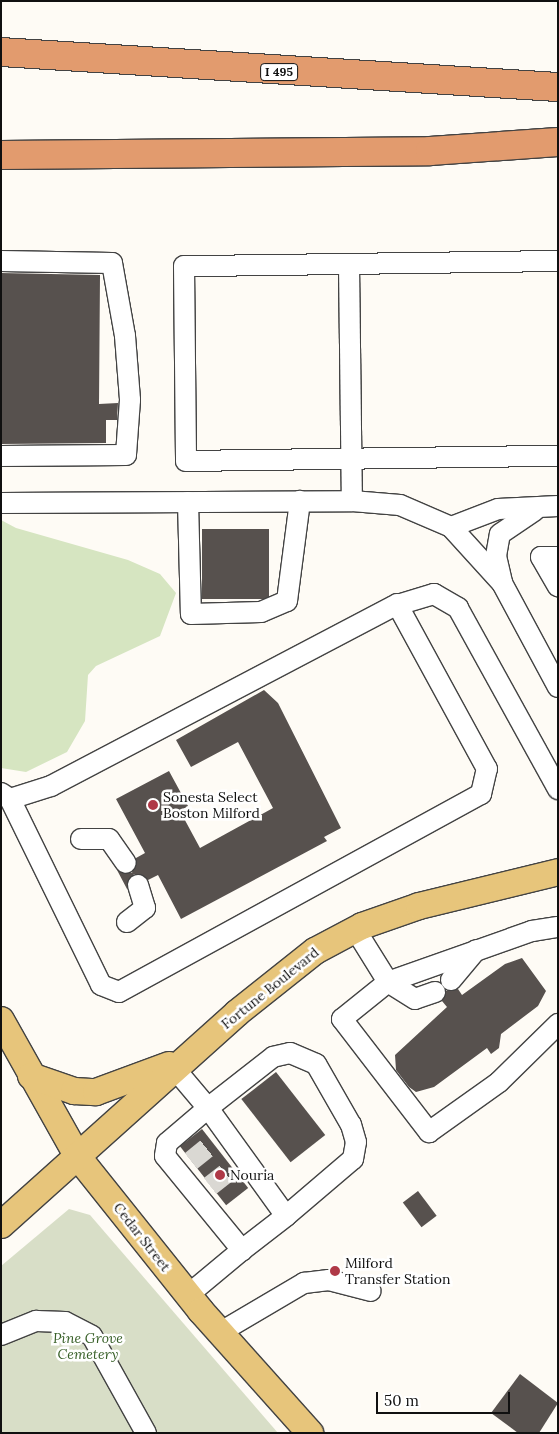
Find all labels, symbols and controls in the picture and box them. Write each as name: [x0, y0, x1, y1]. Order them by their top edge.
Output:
road number: I 495: [259, 62, 299, 82]
place label: Sonesta Select Boston Milford: [163, 789, 260, 822]
marker: Sonesta Select Boston Milford: [147, 799, 159, 811]
street label: Fortune Boulevard: [218, 944, 322, 1032]
place label: Nouria: [230, 1167, 274, 1183]
marker: Nouria: [214, 1169, 226, 1181]
street label: Cedar Street: [110, 1199, 174, 1275]
place label: Milford Transfer Station: [345, 1255, 450, 1288]
marker: Milford Transfer Station: [329, 1265, 341, 1277]
park label: Pine Grove Cemetery: [53, 1330, 123, 1362]
scale bar: [379, 1382, 513, 1414]
text: 50 m: [384, 1391, 419, 1410]

